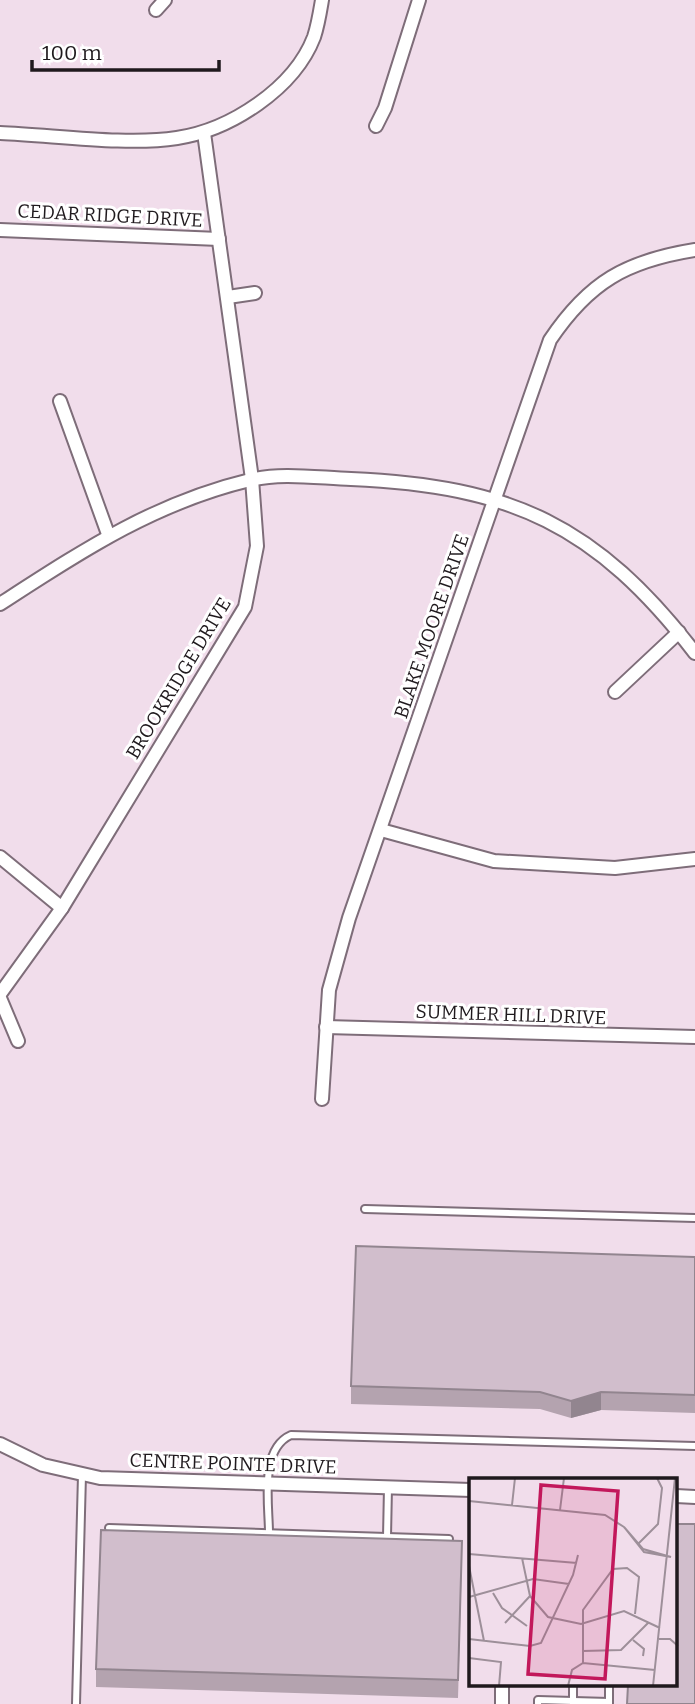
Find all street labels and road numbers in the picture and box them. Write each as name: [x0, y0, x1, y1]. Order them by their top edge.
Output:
street label: CEDAR RIDGE DRIVE: [17, 199, 203, 232]
street label: BLAKE MOORE DRIVE: [389, 531, 474, 721]
street label: BROOKRIDGE DRIVE: [121, 593, 236, 763]
street label: SUMMER HILL DRIVE: [415, 1000, 607, 1029]
street label: CENTRE POINTE DRIVE: [129, 1448, 337, 1479]

